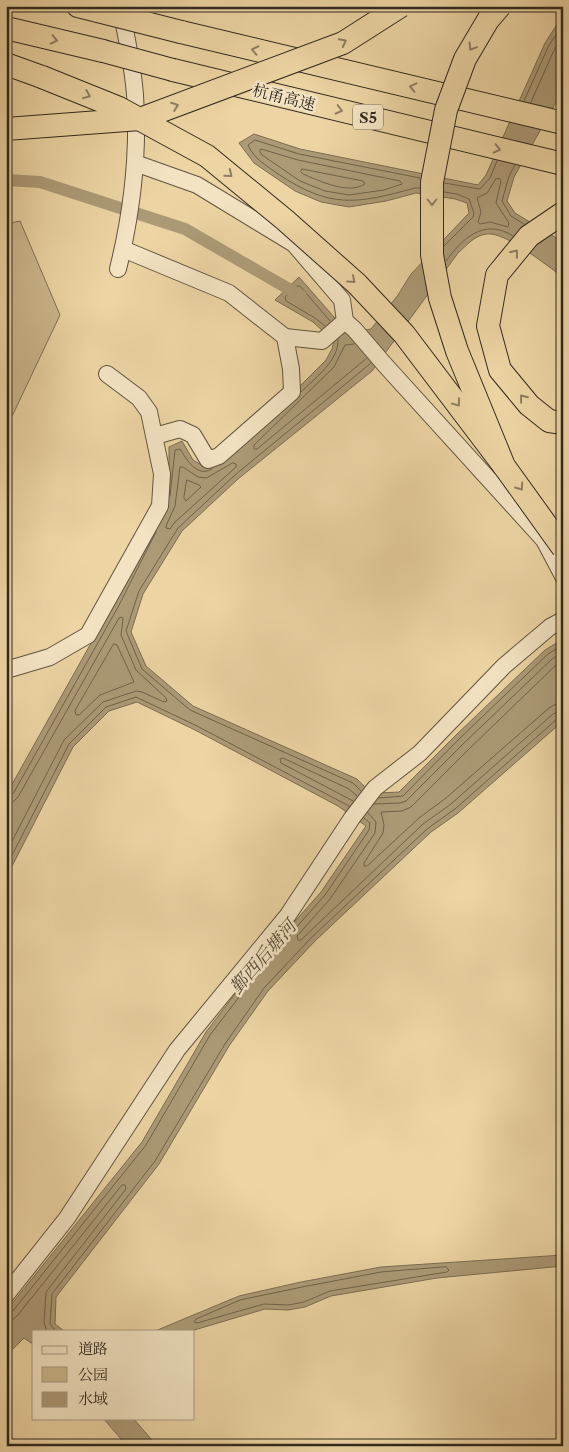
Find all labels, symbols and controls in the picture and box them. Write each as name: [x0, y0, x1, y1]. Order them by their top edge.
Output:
one-way arrow: [49, 34, 58, 45]
one-way arrow: [338, 38, 347, 48]
one-way arrow: [469, 41, 479, 50]
one-way arrow: [251, 45, 260, 56]
street label: 杭甬高速: [251, 80, 317, 114]
one-way arrow: [409, 82, 418, 93]
one-way arrow: [82, 89, 91, 99]
one-way arrow: [170, 102, 179, 112]
one-way arrow: [335, 104, 344, 115]
road number: S5: [353, 104, 383, 130]
one-way arrow: [493, 143, 502, 154]
one-way arrow: [223, 168, 232, 177]
one-way arrow: [427, 199, 437, 207]
one-way arrow: [510, 249, 519, 258]
one-way arrow: [346, 274, 355, 283]
one-way arrow: [521, 395, 529, 404]
one-way arrow: [452, 397, 460, 406]
one-way arrow: [514, 481, 522, 490]
water label: 鄞西后塘河: [225, 914, 303, 998]
legend: [32, 1330, 195, 1420]
text: 道路: [78, 1339, 108, 1358]
text: 公园: [78, 1365, 108, 1384]
text: 水域: [78, 1389, 108, 1408]

